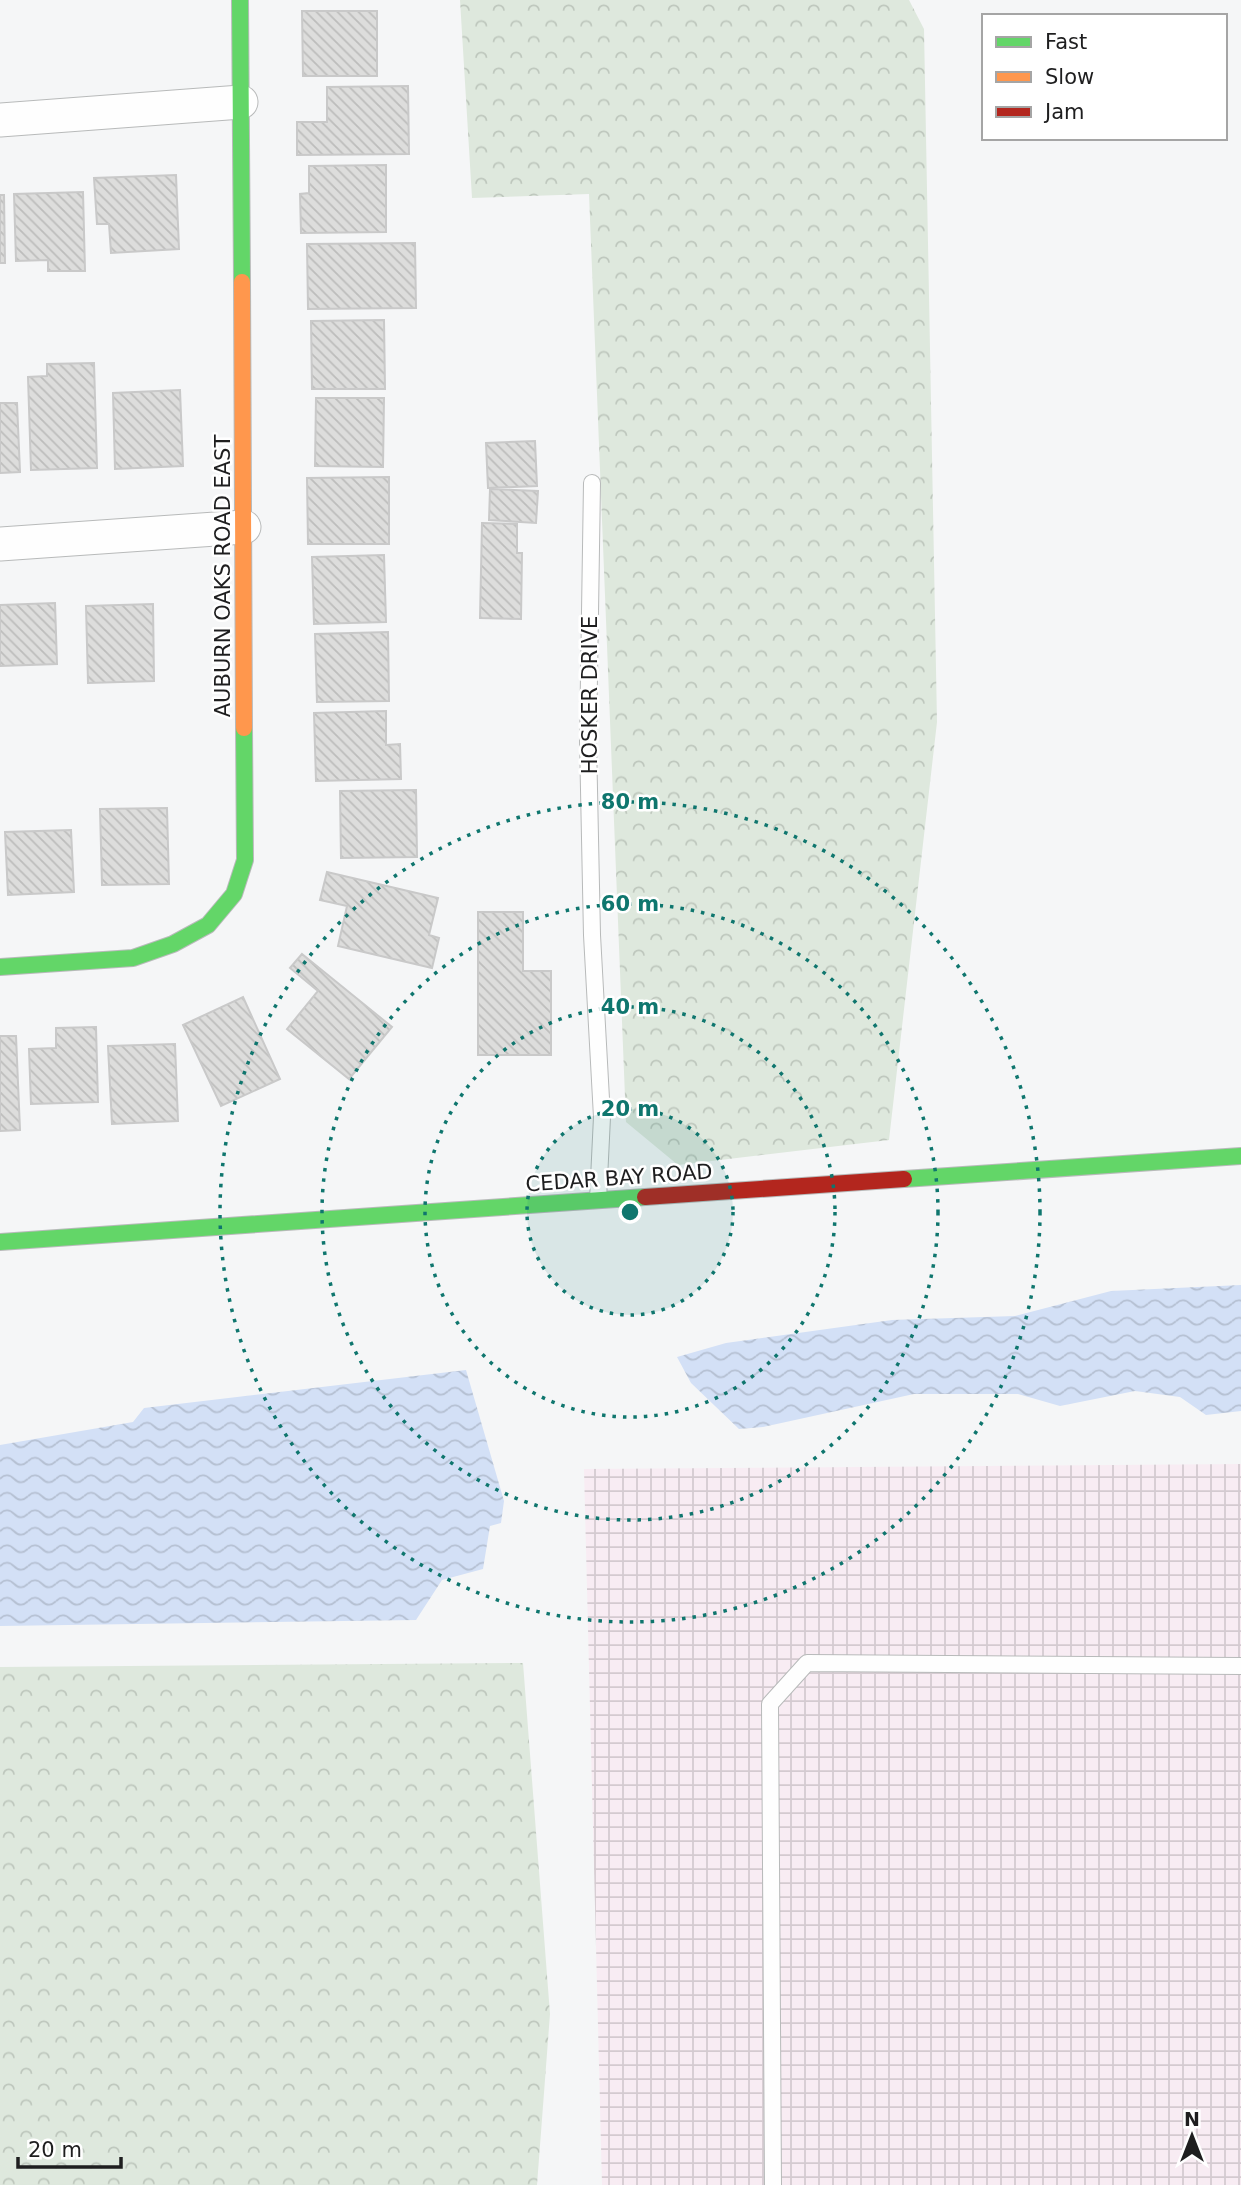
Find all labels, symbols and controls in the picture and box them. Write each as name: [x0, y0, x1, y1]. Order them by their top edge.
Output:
legend: [982, 14, 1227, 140]
text: Fast: [1045, 30, 1087, 54]
text: Slow: [1045, 65, 1094, 89]
text: Jam: [1043, 100, 1085, 124]
street label: AUBURN OAKS ROAD EAST: [211, 435, 235, 717]
street label: HOSKER DRIVE: [578, 616, 602, 774]
text: 80 m: [601, 790, 659, 814]
text: 60 m: [601, 892, 659, 916]
text: 40 m: [601, 995, 659, 1019]
text: 20 m: [601, 1097, 659, 1121]
street label: CEDAR BAY ROAD: [525, 1159, 713, 1197]
centre of rings: [618, 1200, 642, 1224]
north arrow: [1157, 2101, 1227, 2171]
text: N: [1184, 2108, 1200, 2130]
scale bar: [18, 2126, 121, 2170]
text: 20 m: [28, 2138, 82, 2162]

